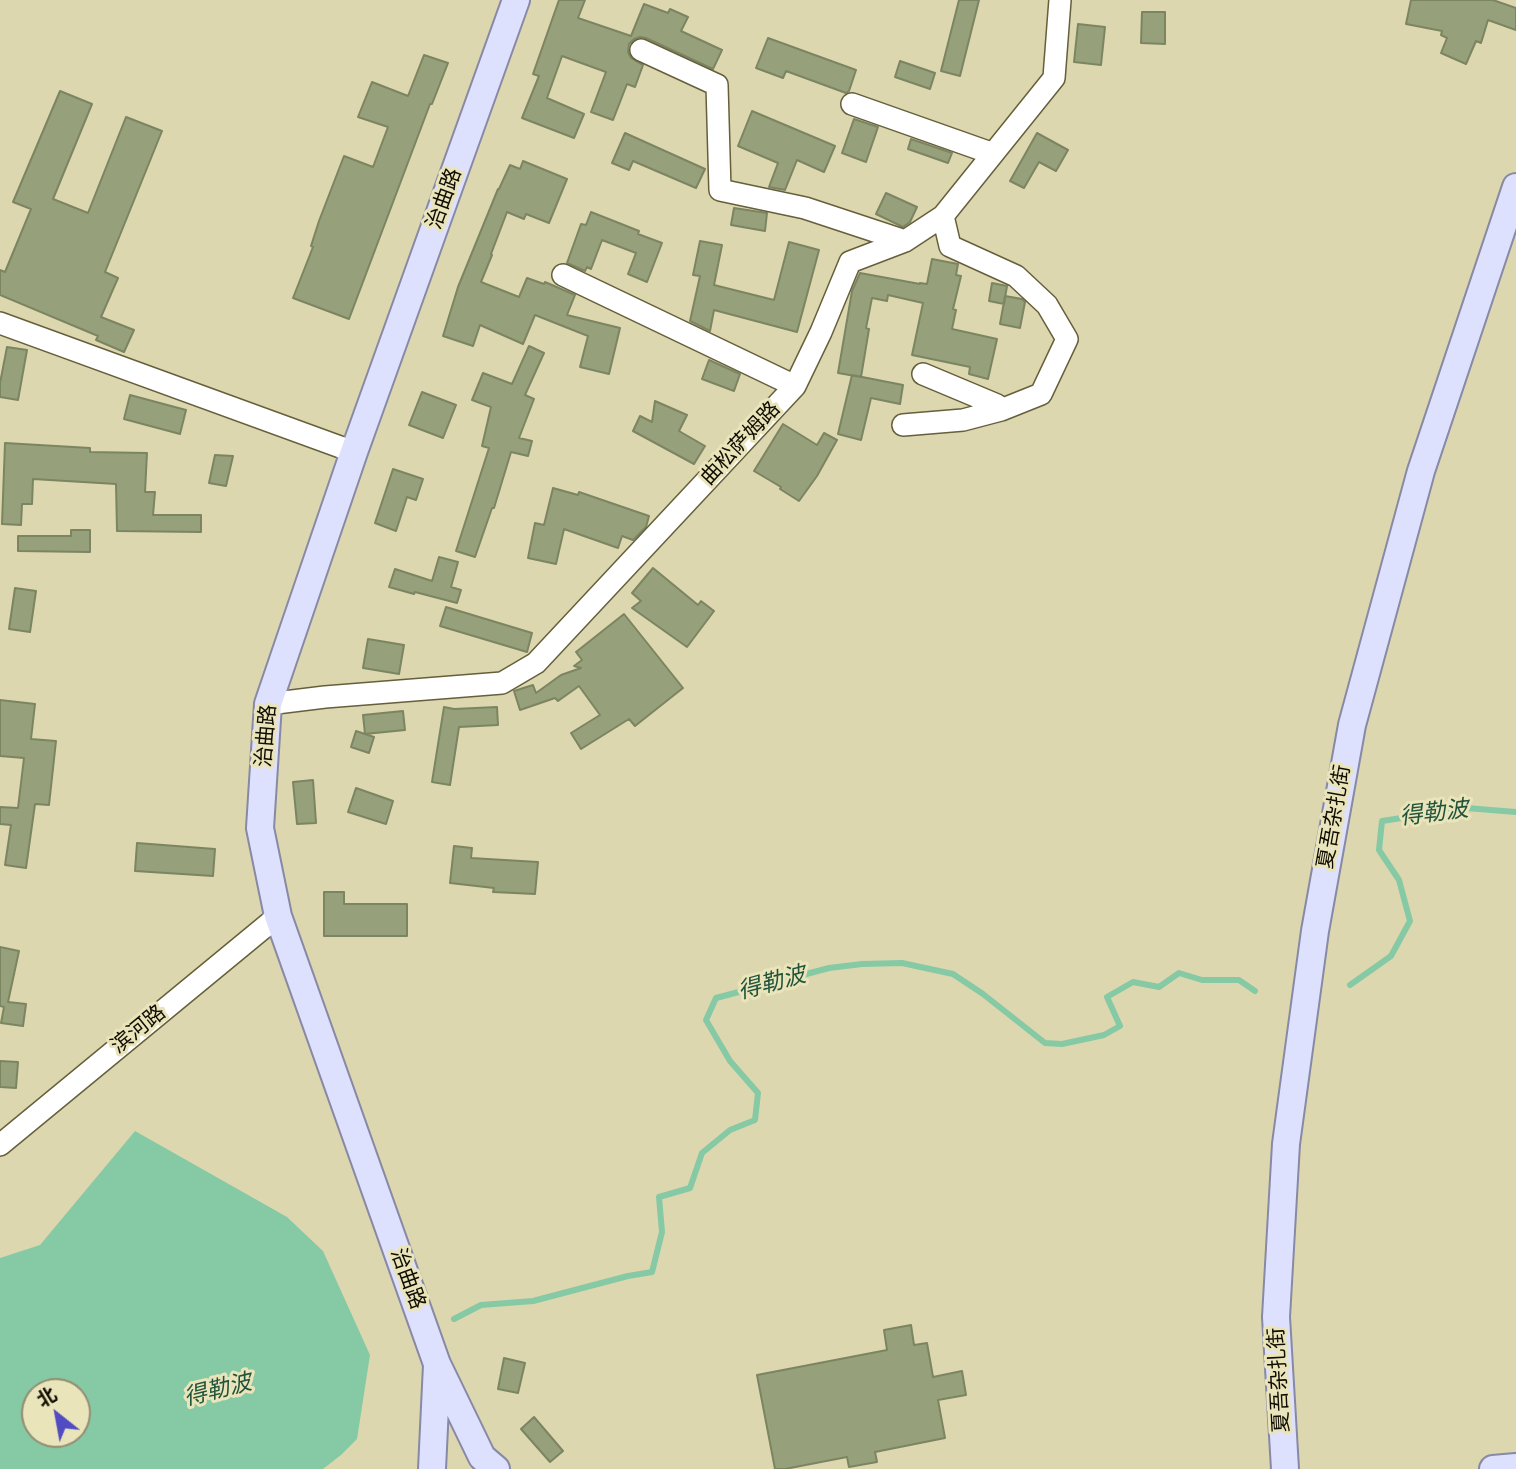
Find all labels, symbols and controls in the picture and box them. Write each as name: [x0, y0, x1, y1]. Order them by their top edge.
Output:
street label: 治曲路: [422, 165, 468, 233]
street label: 曲松萨姆路: [696, 397, 786, 491]
street label: 治曲路: [252, 704, 282, 768]
street label: 夏吾杂扎街: [1313, 763, 1357, 871]
water label: 得勒波: [1398, 796, 1470, 832]
water label: 得勒波: [735, 962, 809, 1006]
street label: 滨河路: [107, 1000, 171, 1060]
street label: 治曲路: [384, 1245, 430, 1313]
street label: 夏吾杂扎街: [1265, 1327, 1295, 1433]
water label: 得勒波: [181, 1369, 255, 1413]
north arrow: [21, 1378, 91, 1448]
text: 北: [32, 1382, 60, 1411]

